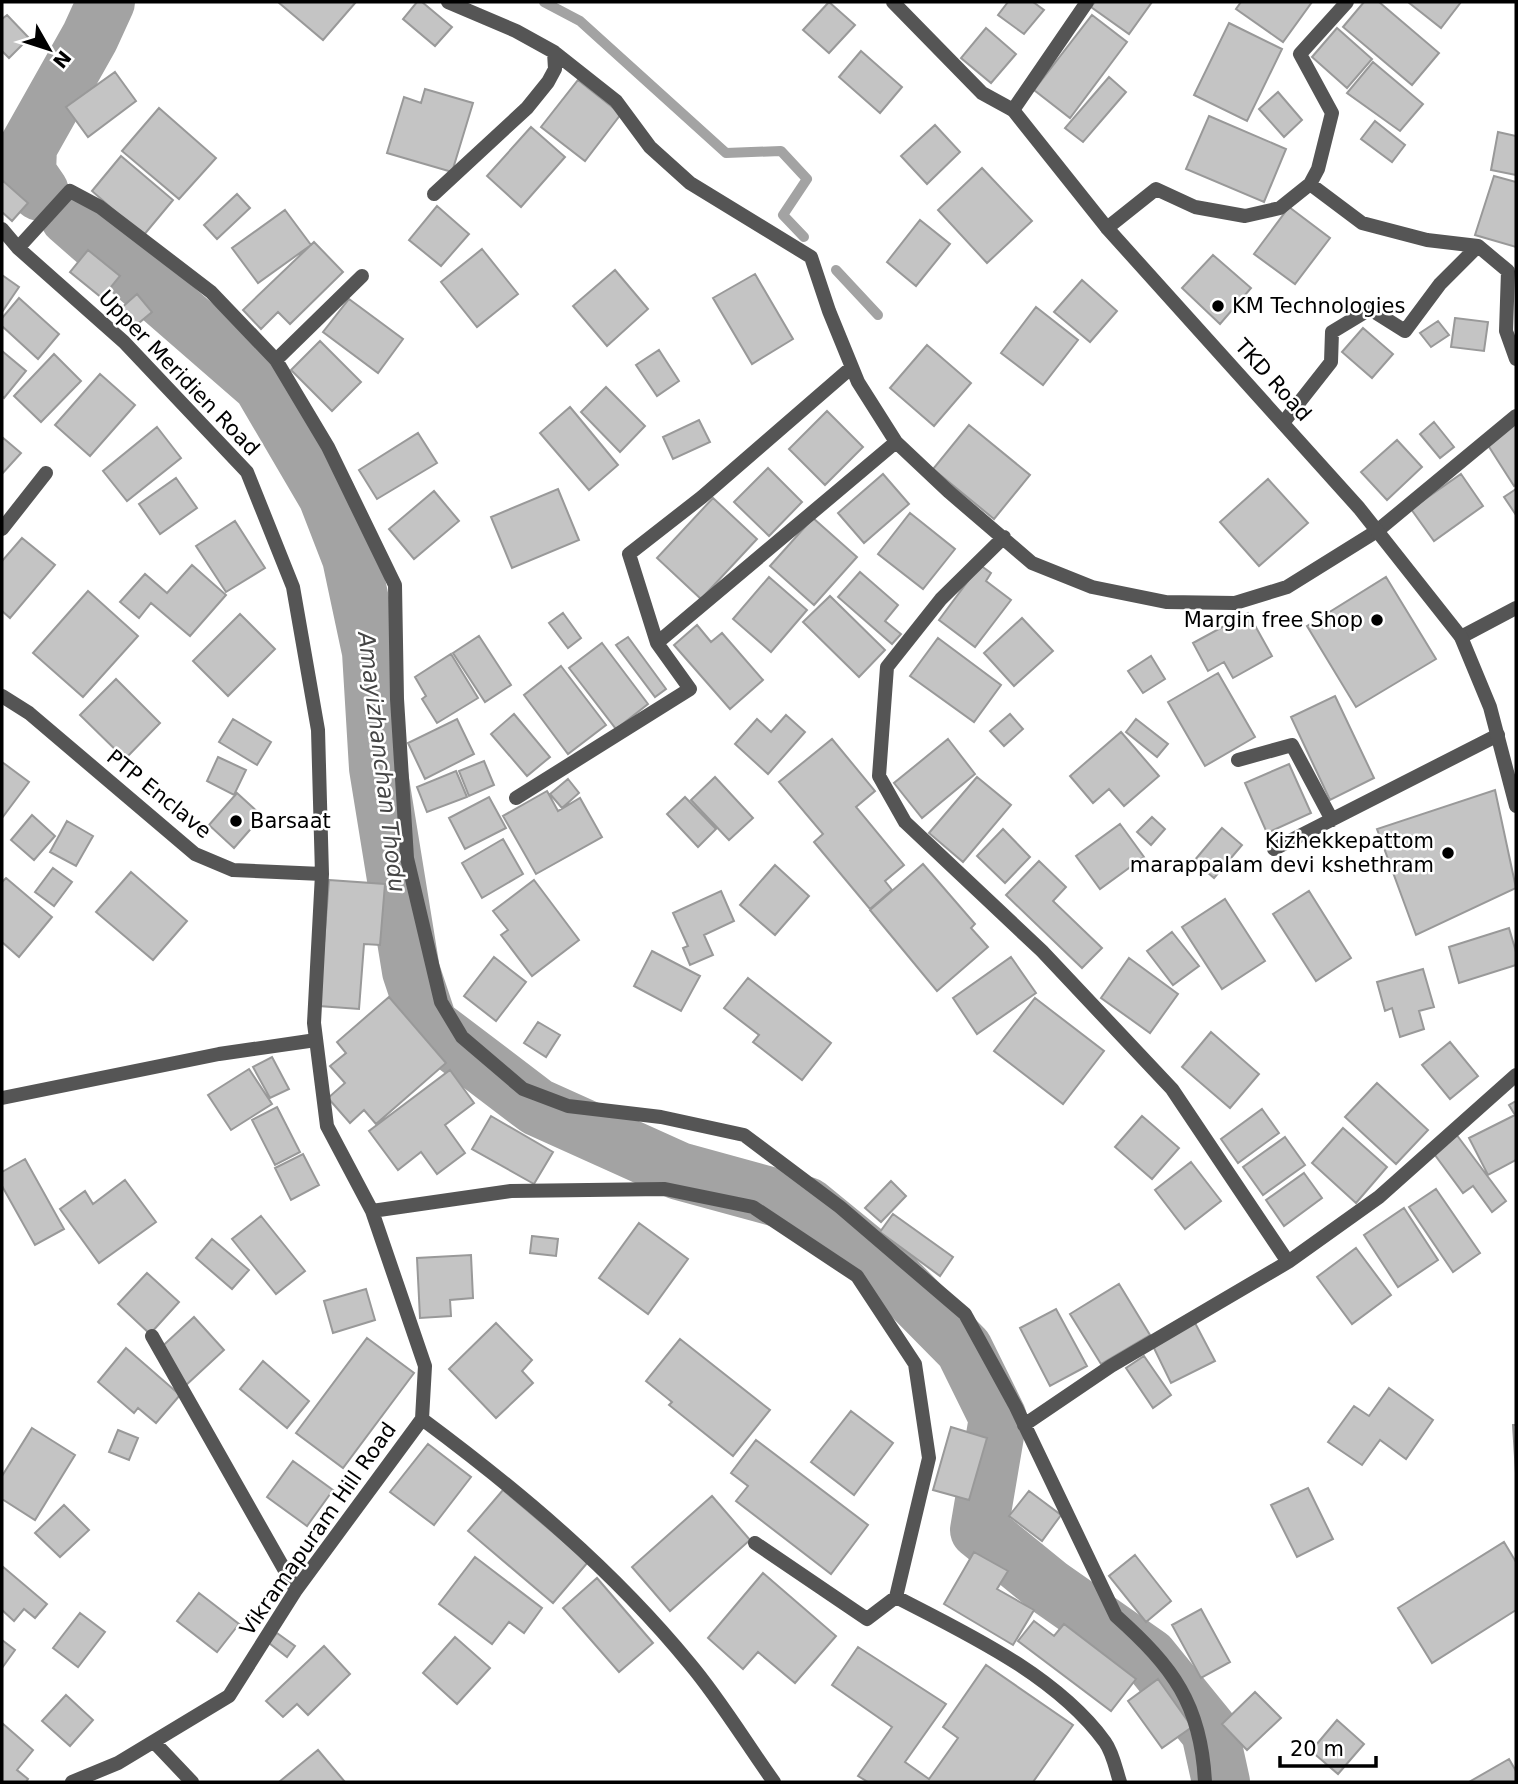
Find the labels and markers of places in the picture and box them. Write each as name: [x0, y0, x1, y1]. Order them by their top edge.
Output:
place label: KM Technologies: [1232, 294, 1405, 318]
marker: KM Technologies: [1210, 298, 1226, 314]
place label: Margin free Shop: [1184, 608, 1363, 632]
marker: Margin free Shop: [1369, 612, 1385, 628]
place label: Barsaat: [250, 809, 331, 833]
marker: Barsaat: [228, 813, 244, 829]
place label: Kizhekkepattom marappalam devi kshethram: [1130, 829, 1434, 877]
marker: Kizhekkepattom marappalam devi kshethram: [1440, 845, 1456, 861]

